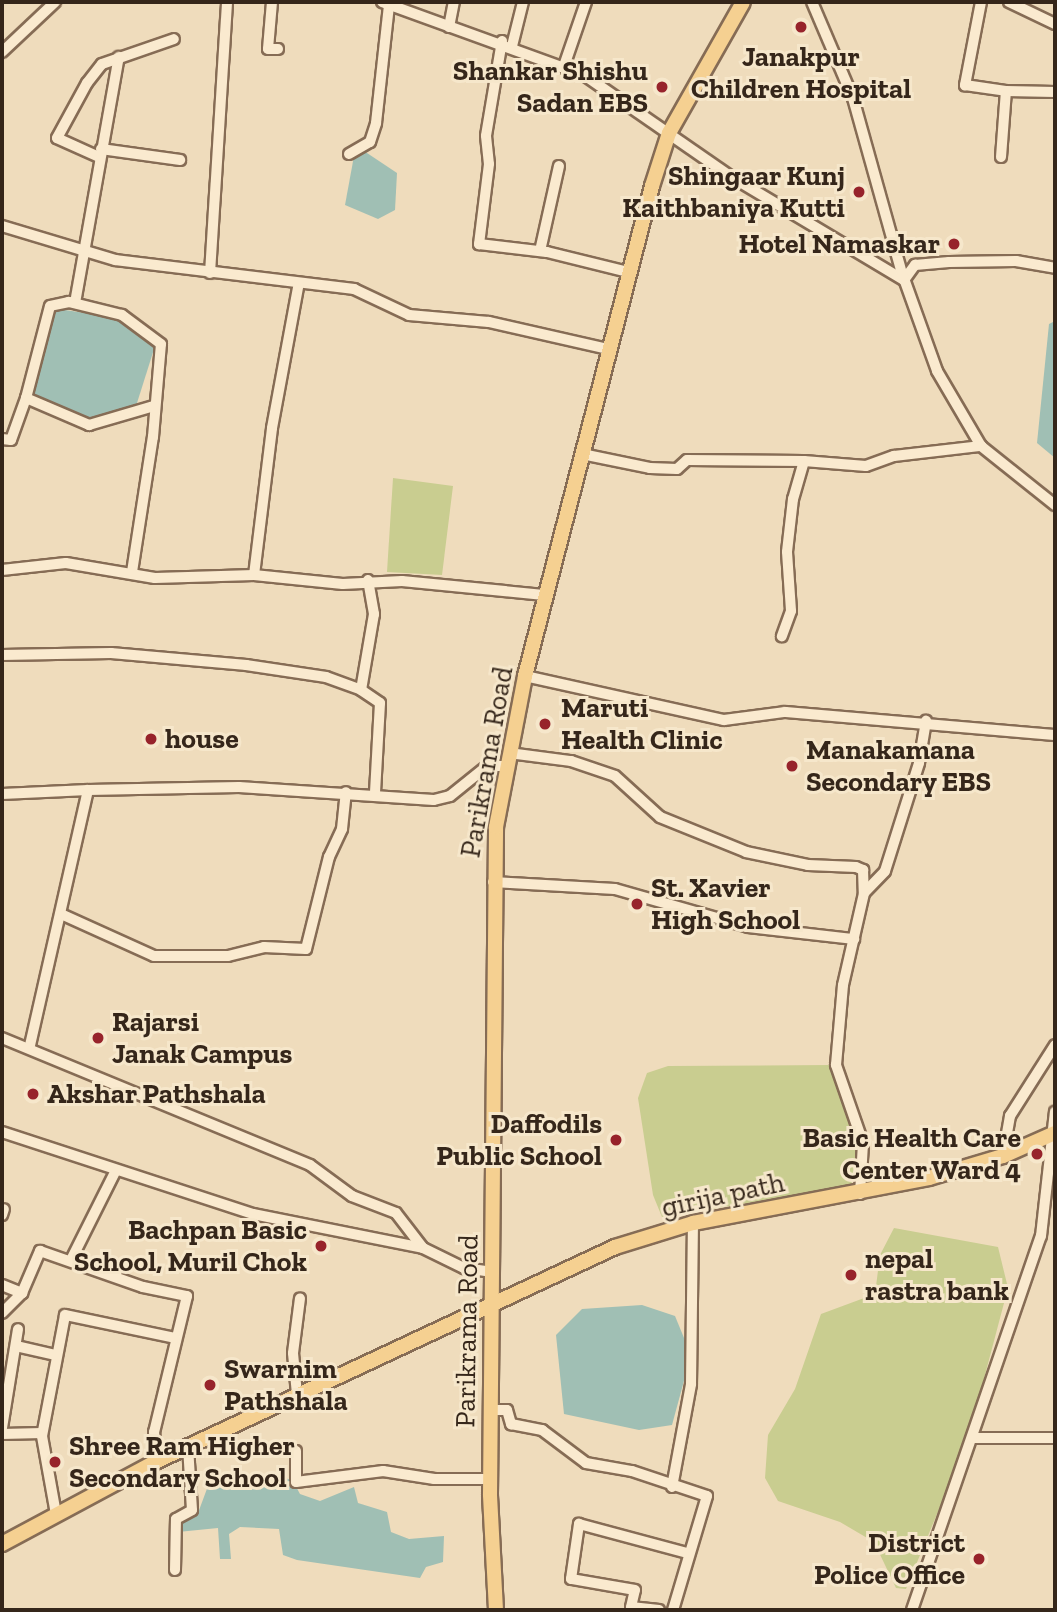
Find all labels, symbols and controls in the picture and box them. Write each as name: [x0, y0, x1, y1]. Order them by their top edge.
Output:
marker: Janakpur Children Hospital: [791, 17, 811, 37]
place label: Janakpur Children Hospital: [691, 40, 911, 106]
place label: Shankar Shishu Sadan EBS: [452, 54, 648, 120]
marker: Shankar Shishu Sadan EBS: [654, 79, 670, 95]
place label: Shingaar Kunj Kaithbaniya Kutti: [622, 159, 845, 225]
marker: Shingaar Kunj Kaithbaniya Kutti: [851, 184, 867, 200]
place label: Hotel Namaskar: [738, 227, 940, 261]
marker: Hotel Namaskar: [946, 236, 962, 252]
street label: Parikrama Road: [454, 664, 520, 860]
place label: Maruti Health Clinic: [561, 691, 723, 757]
marker: Maruti Health Clinic: [535, 714, 555, 734]
place label: house: [165, 722, 239, 756]
marker: house: [143, 731, 159, 747]
place label: Manakamana Secondary EBS: [806, 733, 992, 799]
marker: Manakamana Secondary EBS: [784, 758, 800, 774]
place label: St. Xavier High School: [651, 871, 800, 937]
marker: St. Xavier High School: [629, 896, 645, 912]
place label: Rajarsi Janak Campus: [112, 1005, 292, 1071]
marker: Rajarsi Janak Campus: [90, 1030, 106, 1046]
place label: Akshar Pathshala: [47, 1077, 266, 1111]
marker: Akshar Pathshala: [25, 1086, 41, 1102]
place label: Daffodils Public School: [436, 1107, 602, 1173]
place label: Basic Health Care Center Ward 4: [803, 1121, 1021, 1187]
marker: Daffodils Public School: [608, 1132, 624, 1148]
marker: Basic Health Care Center Ward 4: [1027, 1144, 1047, 1164]
street label: girija path: [659, 1166, 787, 1224]
place label: Bachpan Basic School, Muril Chok: [74, 1213, 307, 1279]
street label: Parikrama Road: [449, 1234, 485, 1428]
marker: Bachpan Basic School, Muril Chok: [313, 1238, 329, 1254]
place label: nepal rastra bank: [865, 1242, 1009, 1308]
marker: nepal rastra bank: [843, 1267, 859, 1283]
place label: Swarnim Pathshala: [224, 1352, 348, 1418]
marker: Swarnim Pathshala: [202, 1377, 218, 1393]
place label: Shree Ram Higher Secondary School: [69, 1429, 295, 1495]
marker: Shree Ram Higher Secondary School: [47, 1454, 63, 1470]
place label: District Police Office: [814, 1526, 965, 1592]
marker: District Police Office: [971, 1551, 987, 1567]

